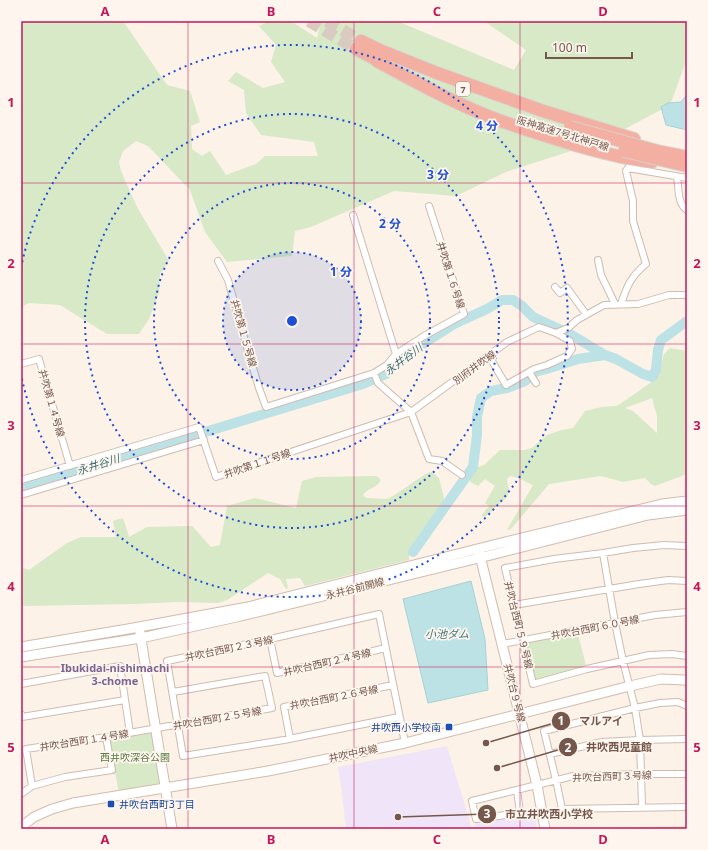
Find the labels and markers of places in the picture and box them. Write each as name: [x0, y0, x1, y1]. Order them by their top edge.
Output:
centre of rings: [285, 314, 299, 328]
callout: マルアイ: [551, 710, 631, 733]
place label: 井吹西小学校南: [371, 720, 441, 734]
marker: 井吹西小学校南: [444, 722, 454, 732]
callout: 井吹西児童館: [558, 736, 660, 759]
place label: 井吹台西町3丁目: [119, 797, 195, 811]
marker: 井吹台西町3丁目: [106, 799, 116, 809]
callout: 市立井吹西小学校: [477, 802, 601, 825]

